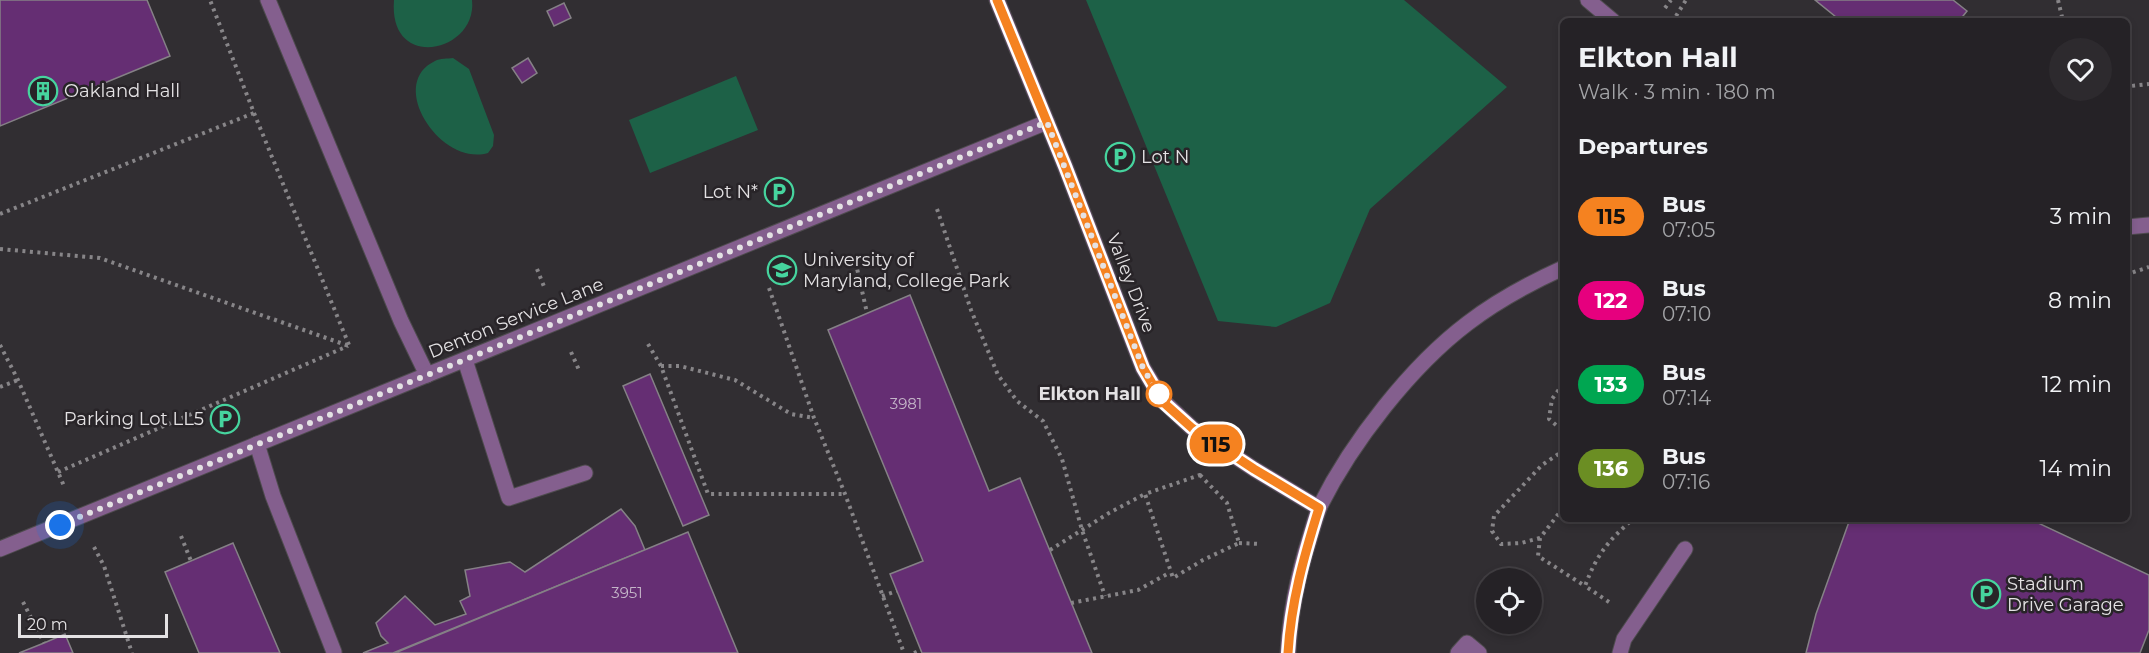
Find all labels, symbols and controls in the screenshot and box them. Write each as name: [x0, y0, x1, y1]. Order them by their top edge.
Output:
button: heart: [2049, 38, 2112, 101]
text: Elkton Hall: [1578, 40, 1738, 74]
building icon: Oakland Hall: [27, 75, 59, 107]
place label: Oakland Hall: [64, 80, 180, 102]
text: Walk · 3 min · 180 m: [1578, 80, 1776, 104]
text: Departures: [1578, 133, 1708, 160]
parking icon: Lot N: [1104, 141, 1136, 173]
place label: Lot N: [1141, 146, 1189, 168]
parking icon: Lot N*: [763, 176, 795, 208]
place label: Lot N*: [703, 181, 758, 203]
text: Bus: [1662, 191, 1706, 218]
text: 3 min: [2050, 203, 2112, 230]
text: 115: [1597, 204, 1625, 229]
text: 07:05: [1662, 218, 1715, 242]
street label: Valley Drive: [1102, 230, 1160, 336]
place label: University of Maryland, College Park: [803, 249, 1009, 292]
school or university icon: University of Maryland, College Park: [766, 254, 798, 286]
street label: Denton Service Lane: [425, 273, 607, 363]
text: Bus: [1662, 275, 1706, 302]
text: 8 min: [2048, 287, 2112, 314]
text: 122: [1594, 288, 1628, 313]
text: 07:10: [1662, 302, 1711, 326]
text: Bus: [1662, 359, 1706, 386]
text: 12 min: [2042, 371, 2112, 398]
text: 133: [1595, 372, 1628, 397]
marker: Elkton Hall: [1146, 381, 1172, 407]
place label: Elkton Hall: [1038, 383, 1141, 405]
text: 07:14: [1662, 386, 1711, 410]
house number: 3981: [890, 394, 922, 413]
parking icon: Parking Lot LL5: [209, 403, 241, 435]
place label: Parking Lot LL5: [64, 408, 204, 430]
line badge: 115: [1182, 424, 1250, 464]
text: 115: [1202, 432, 1230, 457]
text: Bus: [1662, 443, 1706, 470]
text: 14 min: [2040, 455, 2112, 482]
text: 136: [1594, 456, 1628, 481]
text: 07:16: [1662, 470, 1710, 494]
your location: [45, 510, 75, 540]
map controls: [1476, 568, 1542, 634]
button: locate: [1476, 568, 1542, 634]
place label: Stadium Drive Garage: [2007, 573, 2124, 616]
parking icon: Stadium Drive Garage: [1970, 578, 2002, 610]
house number: 3951: [611, 583, 643, 602]
scale bar: [18, 611, 168, 638]
text: 20 m: [27, 615, 68, 634]

